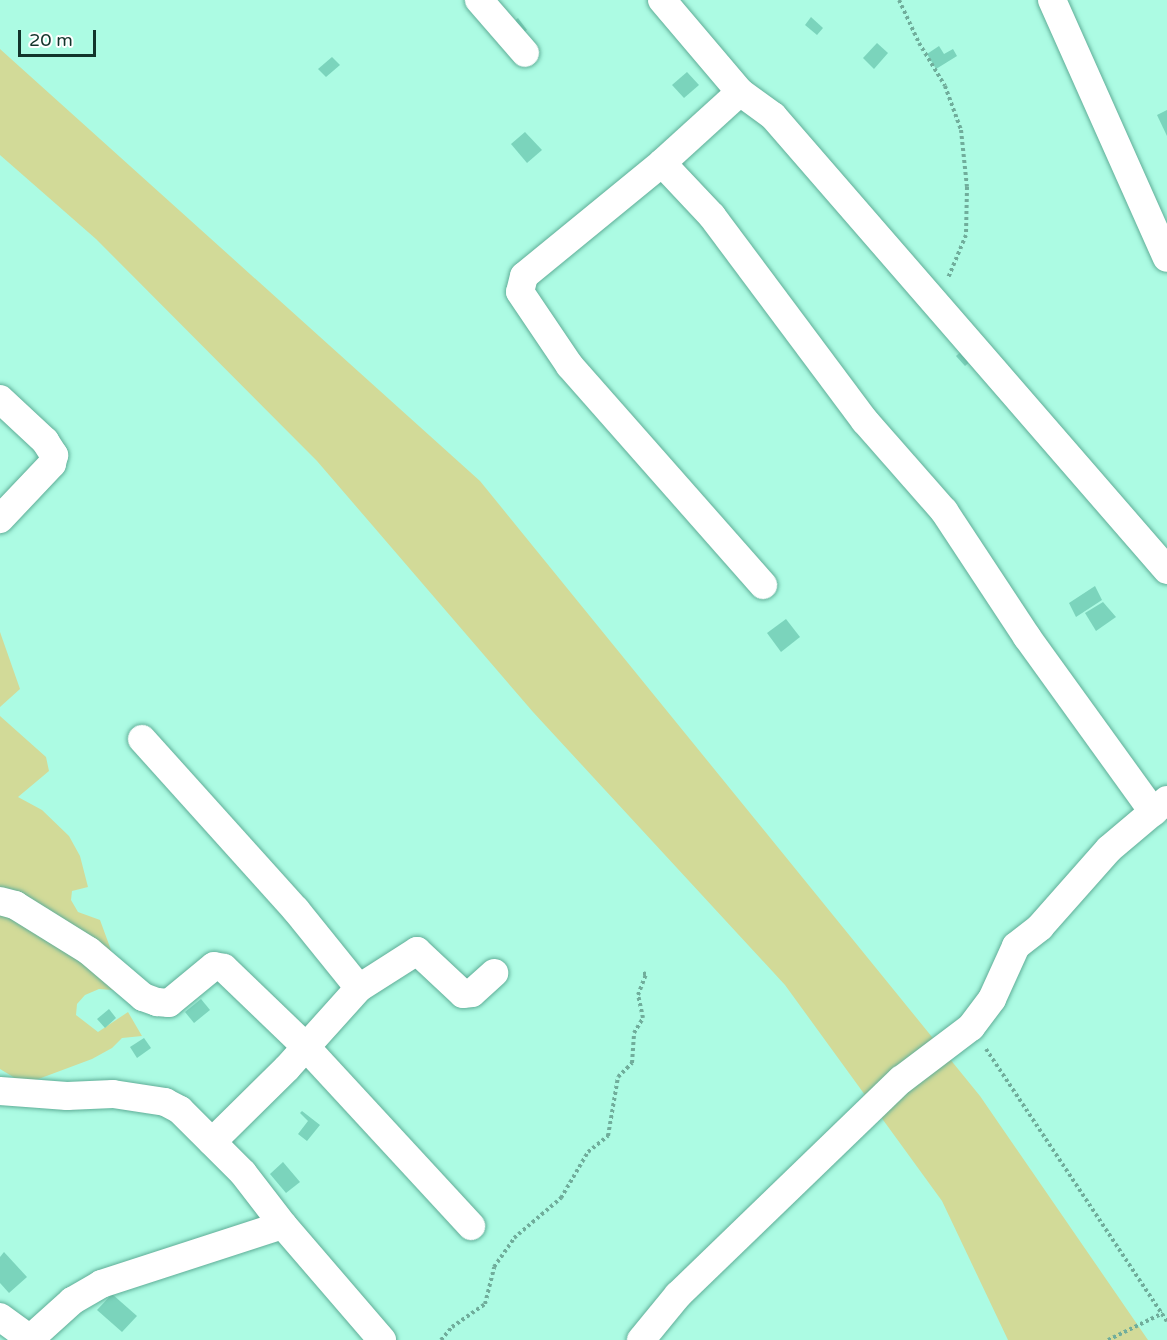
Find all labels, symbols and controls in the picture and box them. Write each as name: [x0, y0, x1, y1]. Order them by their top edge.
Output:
scale bar: [21, 18, 99, 56]
text: 20 m: [29, 29, 73, 51]

